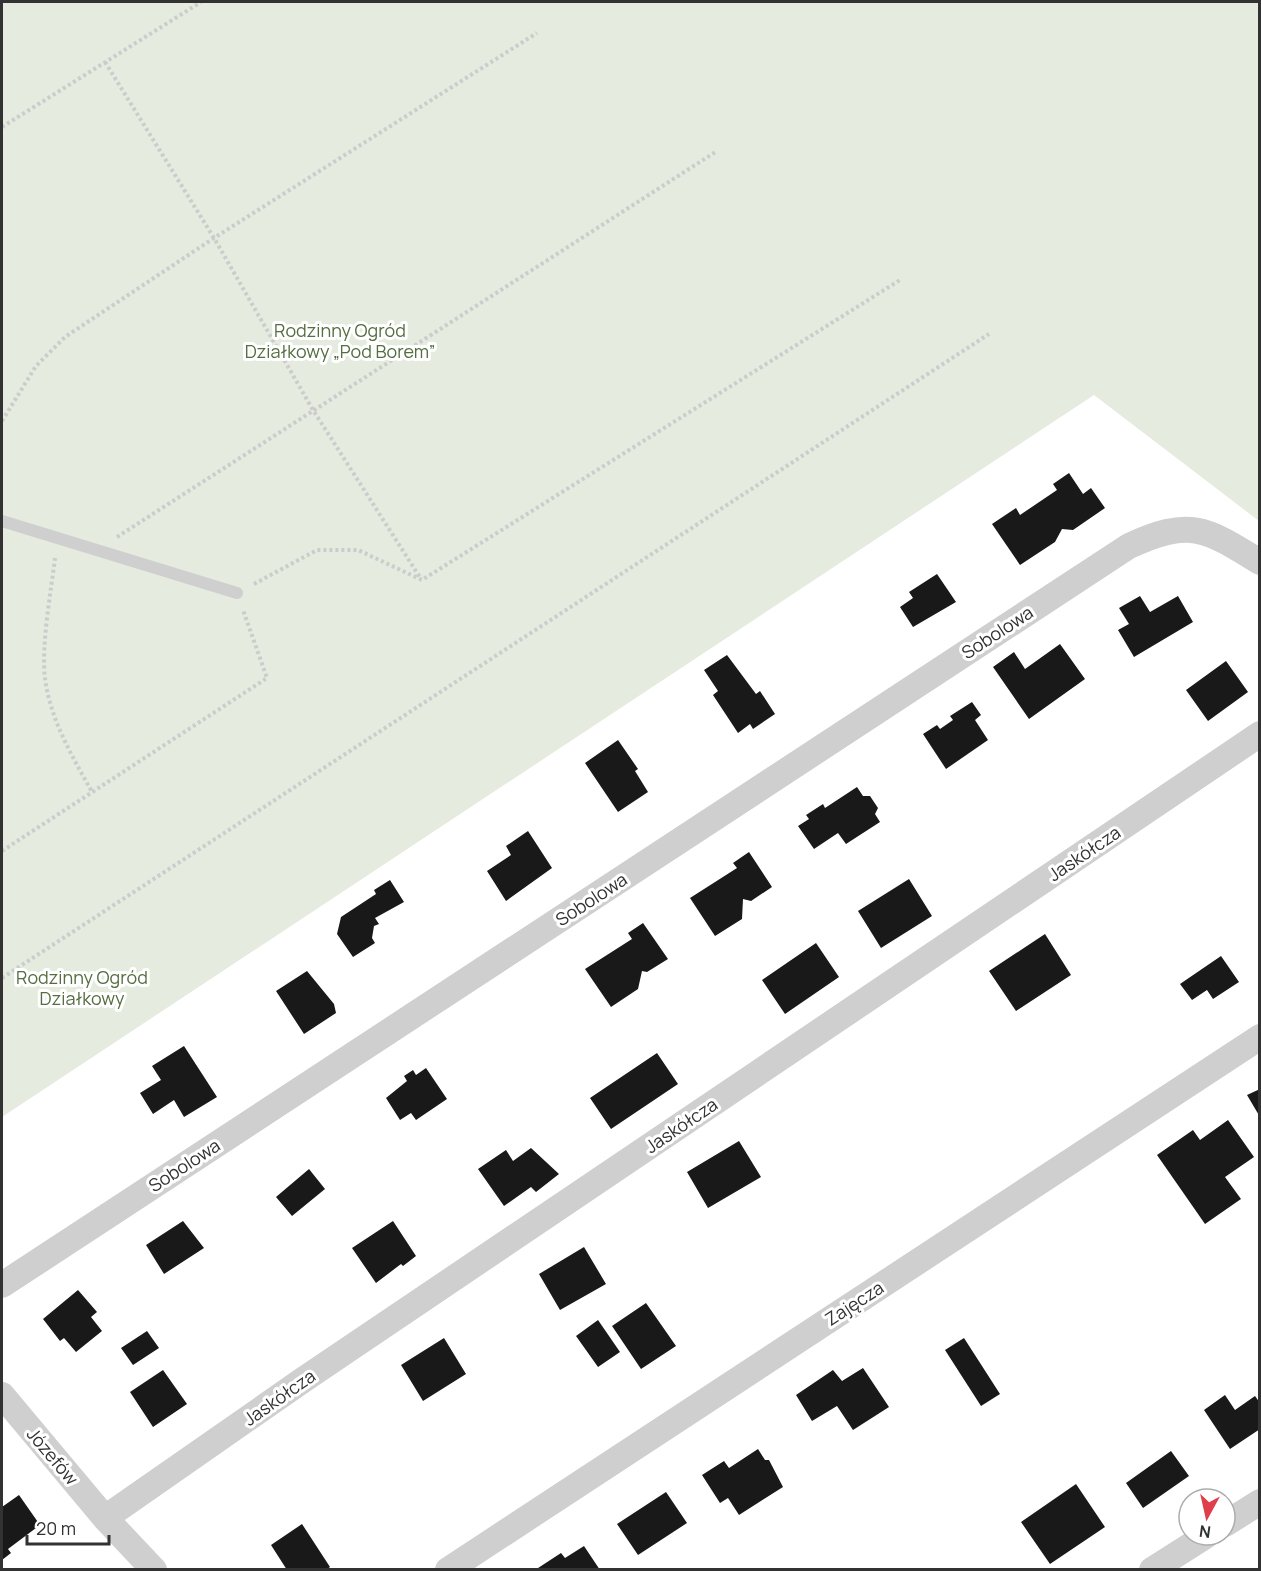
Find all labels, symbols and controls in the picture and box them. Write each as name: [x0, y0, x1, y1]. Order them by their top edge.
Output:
park label: Rodzinny Ogród Działkowy „Pod Borem”: [245, 318, 435, 363]
street label: Sobolowa: [957, 600, 1037, 664]
street label: Jaskółcza: [1043, 820, 1125, 886]
street label: Sobolowa: [551, 867, 631, 931]
park label: Rodzinny Ogród Działkowy: [16, 965, 148, 1010]
street label: Jaskółcza: [640, 1092, 722, 1158]
street label: Sobolowa: [144, 1133, 224, 1197]
street label: Zajęcza: [820, 1275, 888, 1331]
street label: Jaskółcza: [238, 1363, 320, 1431]
street label: Józefów: [22, 1422, 84, 1490]
north arrow: [1177, 1487, 1237, 1547]
scale bar: [27, 1508, 110, 1546]
text: 20 m: [36, 1516, 76, 1540]
text: N: [1198, 1520, 1212, 1544]

